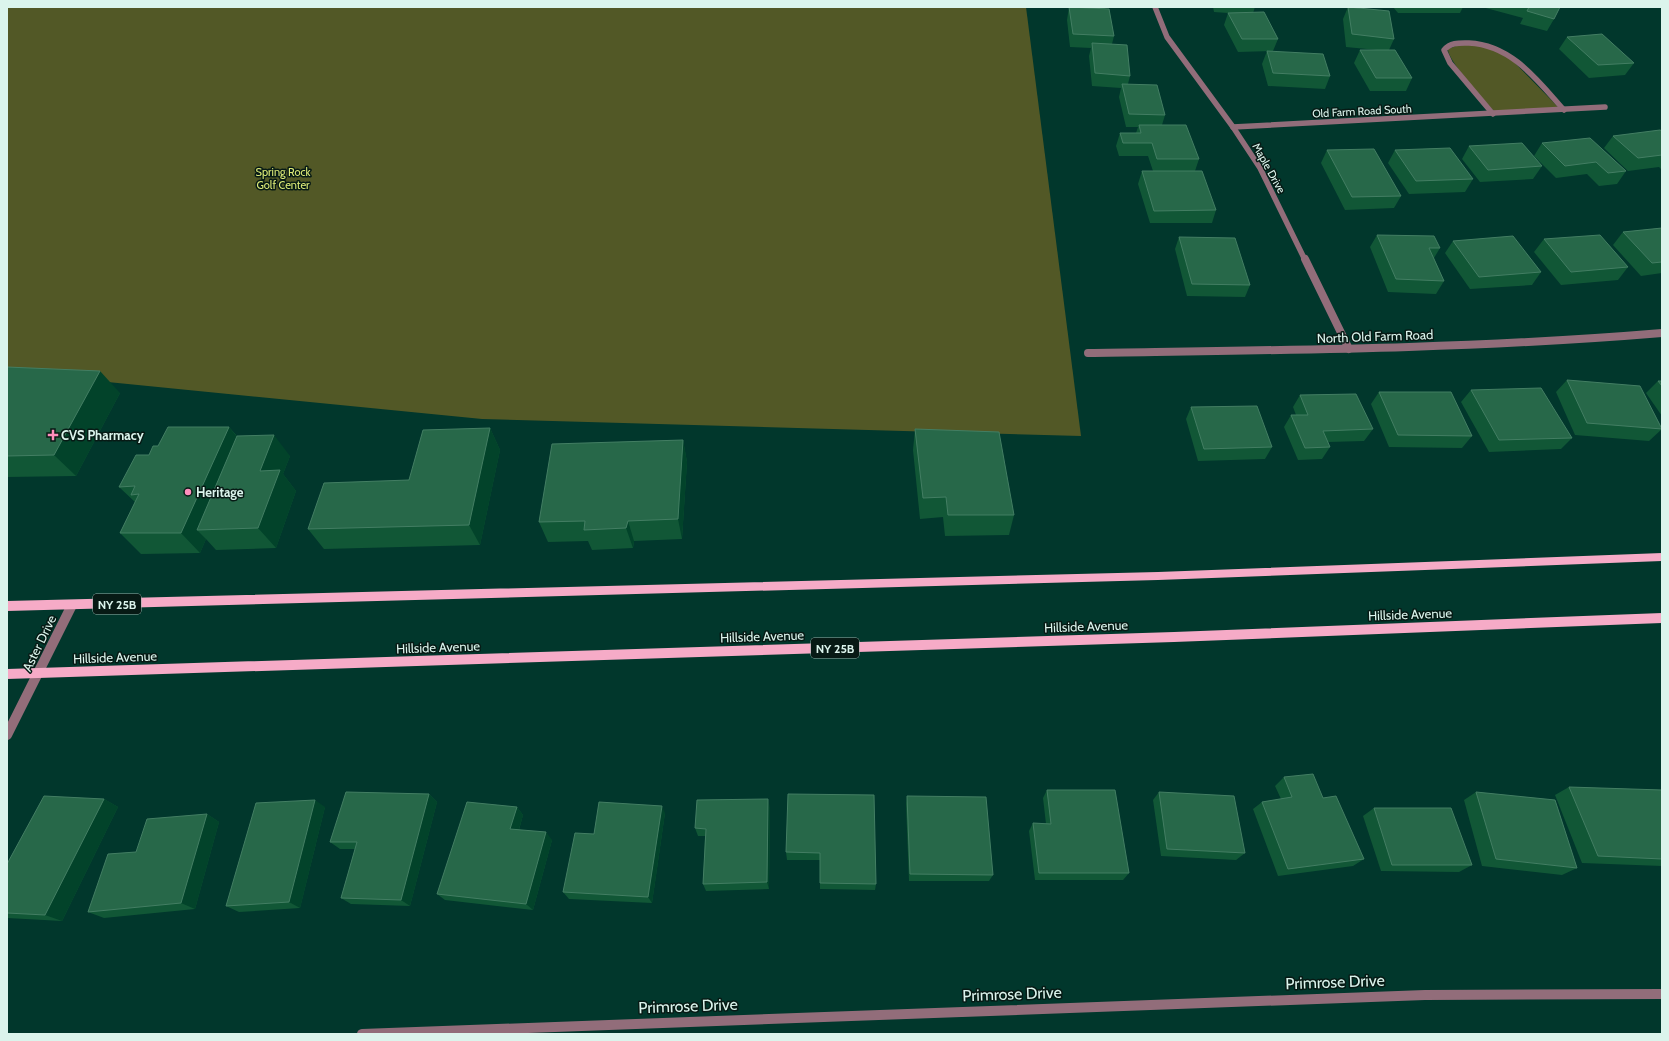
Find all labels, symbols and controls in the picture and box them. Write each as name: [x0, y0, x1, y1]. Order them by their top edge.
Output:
street label: Old Farm Road South: [1312, 101, 1412, 121]
street label: Maple Drive: [1249, 140, 1289, 196]
park label: Spring Rock Golf Center: [256, 165, 310, 192]
street label: North Old Farm Road: [1316, 326, 1434, 346]
place label: CVS Pharmacy: [61, 427, 144, 443]
marker: CVS Pharmacy: [48, 430, 58, 440]
place label: Heritage: [196, 484, 244, 500]
marker: Heritage: [183, 487, 193, 497]
road number: NY 25B: [93, 594, 141, 614]
street label: Hillside Avenue: [1368, 605, 1453, 623]
street label: Aster Drive: [19, 612, 60, 674]
street label: Hillside Avenue: [1044, 617, 1129, 635]
street label: Hillside Avenue: [720, 627, 805, 645]
street label: Hillside Avenue: [396, 638, 481, 656]
road number: NY 25B: [811, 638, 859, 658]
street label: Hillside Avenue: [73, 648, 158, 666]
street label: Primrose Drive: [1285, 971, 1385, 993]
street label: Primrose Drive: [962, 983, 1062, 1005]
street label: Primrose Drive: [638, 995, 738, 1017]

